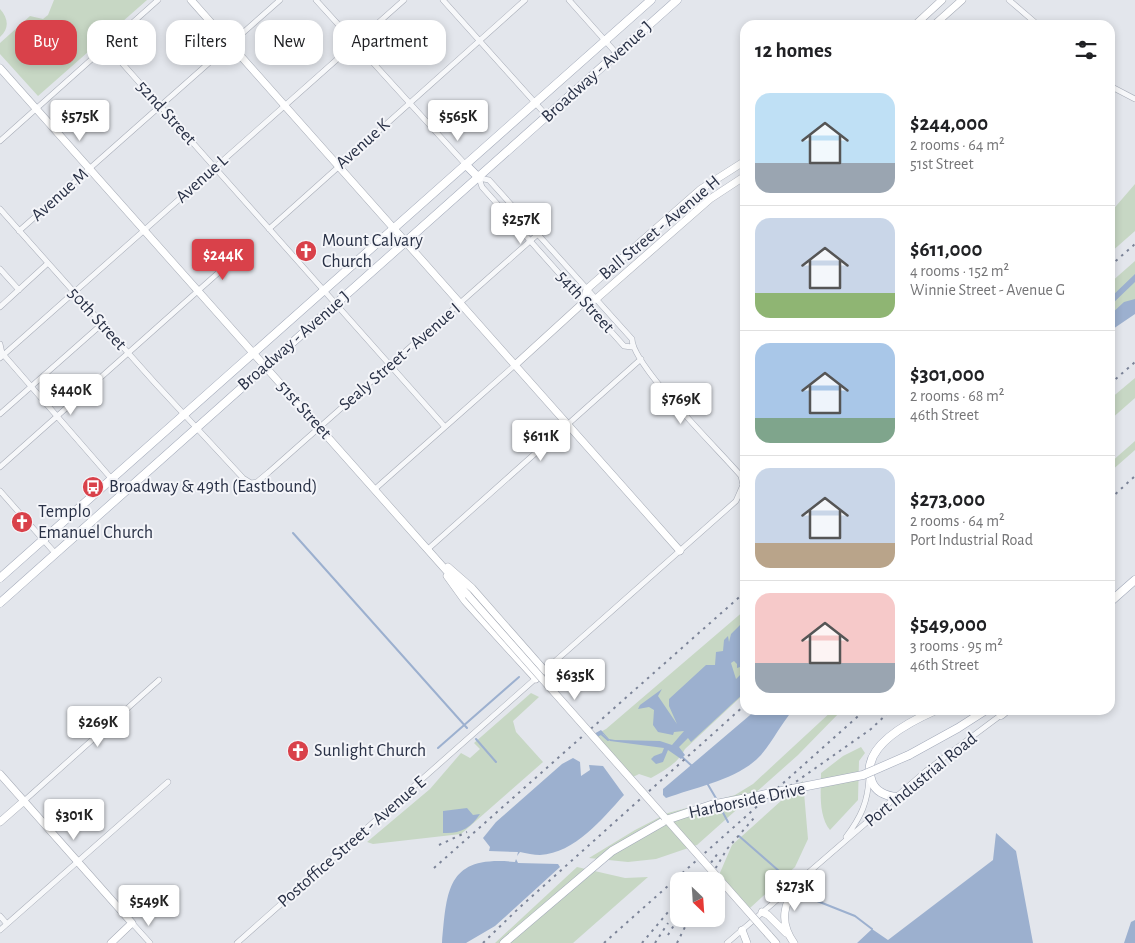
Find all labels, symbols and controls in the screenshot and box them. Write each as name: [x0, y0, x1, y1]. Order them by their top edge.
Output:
street label: Broadway - Avenue J: [538, 18, 656, 126]
chip: Buy: [15, 20, 77, 65]
chip: Rent: [87, 20, 156, 65]
chip: Filters: [166, 20, 245, 65]
chip: New: [255, 20, 323, 65]
chip: Apartment: [333, 20, 446, 65]
icon: filters: [1072, 36, 1100, 64]
text: 12 homes: [755, 40, 832, 61]
street label: 52nd Street: [133, 77, 200, 149]
pin: $575K: [45, 100, 115, 142]
pin: $565K: [423, 100, 493, 142]
text: $575K: [61, 108, 99, 124]
text: $565K: [439, 108, 477, 124]
icon: home: [795, 113, 855, 173]
text: $244,000: [910, 113, 988, 134]
street label: Avenue K: [333, 115, 393, 173]
text: 2 rooms · 64 m²: [910, 137, 1005, 153]
street label: Avenue L: [173, 151, 232, 207]
text: 51st Street: [910, 156, 974, 172]
street label: Avenue M: [28, 165, 92, 225]
street label: Ball Street - Avenue H: [596, 172, 724, 284]
pin: $257K: [486, 202, 556, 245]
text: $257K: [502, 211, 540, 227]
place label: Mount Calvary Church: [322, 232, 423, 271]
pin: $244K: [188, 238, 258, 281]
icon: home: [795, 238, 855, 298]
church icon: Mount Calvary Church: [294, 239, 318, 263]
text: $611,000: [910, 239, 982, 260]
text: $244K: [203, 247, 243, 263]
text: 4 rooms · 152 m²: [910, 263, 1009, 279]
street label: 54th Street: [553, 268, 617, 337]
text: Winnie Street - Avenue G: [910, 282, 1065, 298]
street label: 50th Street: [64, 284, 130, 354]
street label: Broadway - Avenue J: [235, 288, 353, 394]
street label: Sealy Street - Avenue I: [336, 300, 464, 414]
icon: home: [795, 363, 855, 423]
text: $301,000: [910, 364, 985, 385]
pin: $440K: [36, 374, 106, 416]
street label: 51st Street: [273, 377, 335, 443]
text: $440K: [51, 382, 91, 398]
pin: $769K: [646, 382, 716, 425]
text: 2 rooms · 68 m²: [910, 388, 1004, 404]
text: $769K: [662, 391, 700, 407]
text: 46th Street: [910, 407, 979, 423]
pin: $611K: [506, 420, 576, 462]
text: $611K: [523, 428, 559, 444]
bus stop icon: Broadway & 49th (Eastbound): [81, 475, 105, 499]
place label: Broadway & 49th (Eastbound): [109, 478, 317, 496]
icon: home: [795, 488, 855, 548]
text: $273,000: [910, 489, 985, 510]
place label: Templo Emanuel Church: [38, 503, 153, 542]
church icon: Templo Emanuel Church: [10, 510, 34, 534]
text: 2 rooms · 64 m²: [910, 513, 1005, 529]
text: Port Industrial Road: [910, 532, 1033, 548]
icon: home: [795, 613, 855, 673]
text: $549,000: [910, 614, 987, 635]
text: 3 rooms · 95 m²: [910, 638, 1003, 654]
text: 46th Street: [910, 657, 979, 673]
pin: $635K: [540, 658, 610, 701]
text: $635K: [556, 667, 594, 683]
pin: $269K: [63, 706, 133, 748]
text: $269K: [78, 714, 118, 730]
street label: Port Industrial Road: [862, 729, 980, 831]
church icon: Sunlight Church: [286, 739, 310, 763]
place label: Sunlight Church: [314, 742, 426, 760]
street label: Postoffice Street - Avenue E: [275, 773, 430, 911]
street label: Harborside Drive: [687, 780, 807, 822]
pin: $301K: [39, 798, 109, 841]
text: $301K: [55, 807, 93, 823]
pin: $273K: [760, 870, 830, 912]
north arrow: [670, 872, 725, 928]
map controls: [670, 872, 725, 927]
text: $273K: [776, 878, 814, 894]
pin: $549K: [114, 884, 184, 927]
text: $549K: [129, 893, 169, 909]

